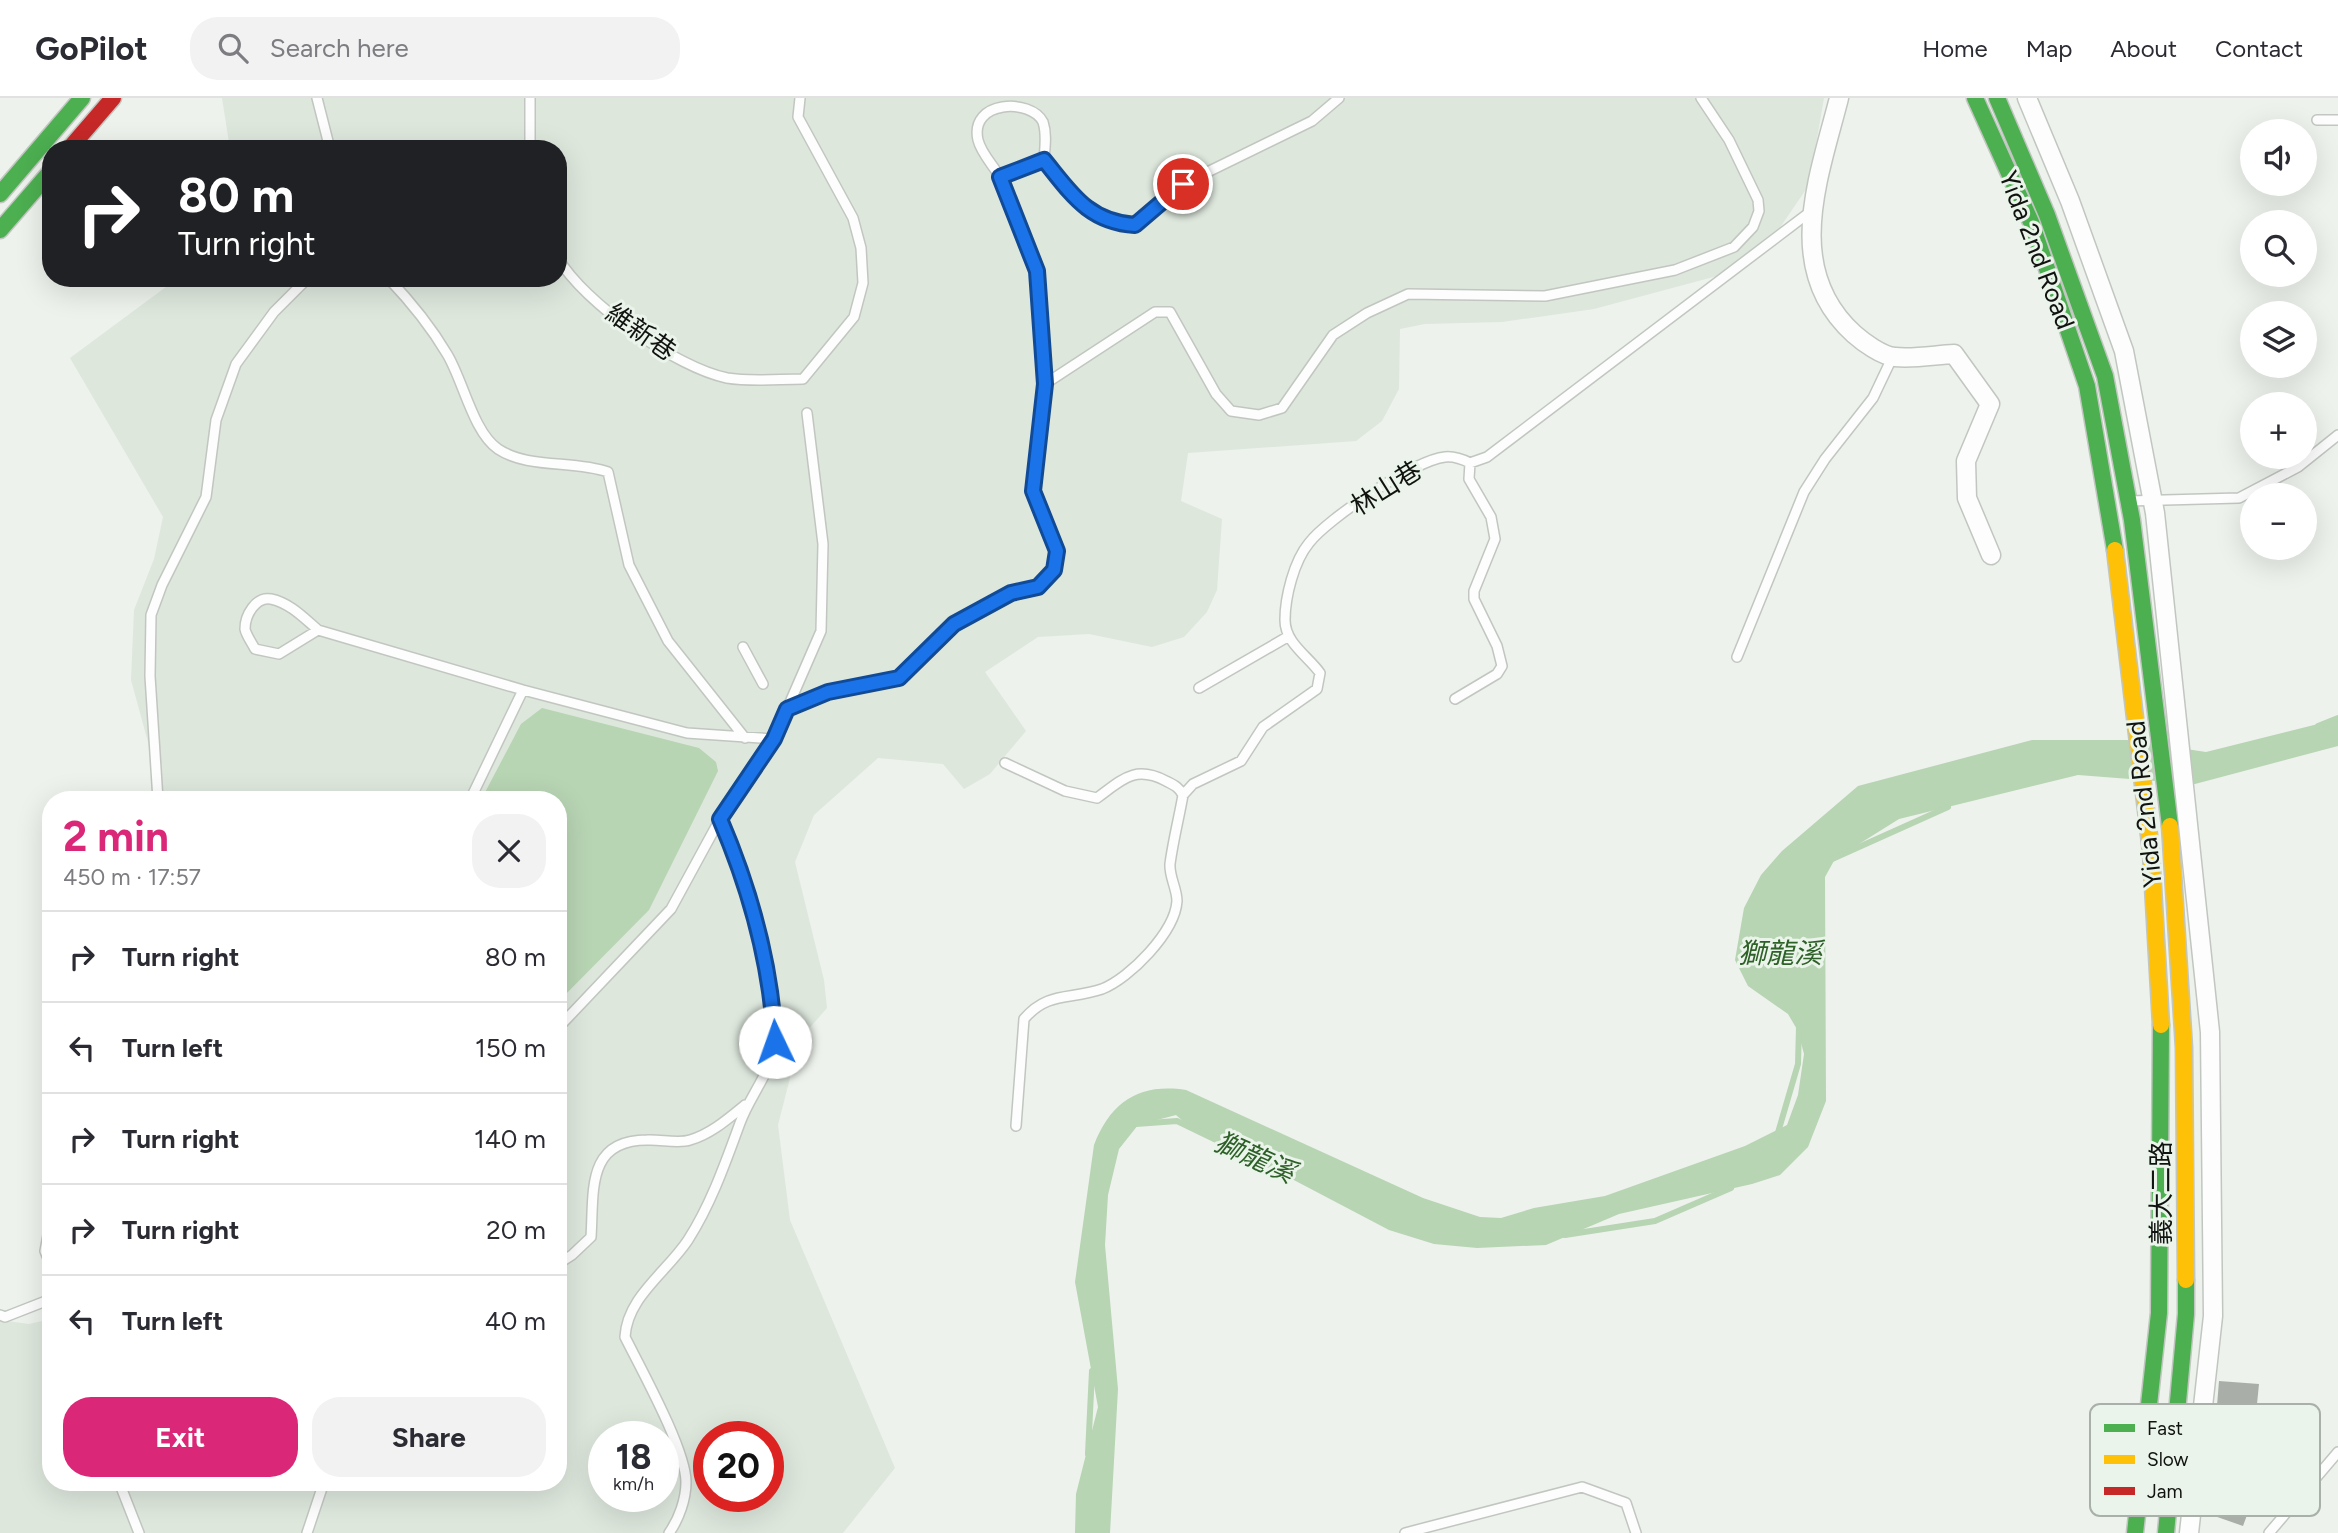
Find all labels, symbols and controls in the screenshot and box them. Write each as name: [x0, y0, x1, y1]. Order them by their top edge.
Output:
search box: [190, 17, 680, 80]
text: GoPilot: [35, 29, 148, 68]
icon: search: [214, 29, 252, 67]
text: Search here: [270, 32, 409, 64]
text: Home: [1922, 34, 1988, 63]
text: Map: [2026, 34, 2072, 63]
text: About: [2110, 34, 2177, 63]
text: Contact: [2215, 34, 2303, 63]
map controls: [2240, 119, 2317, 560]
button: sound: [2240, 119, 2317, 196]
pin: [1153, 154, 1213, 214]
text: 80 m: [178, 165, 294, 224]
icon: arrive: [1164, 165, 1202, 203]
street label: Yida 2nd Road: [1992, 166, 2082, 334]
icon: right: [63, 168, 154, 259]
button: search: [2240, 210, 2317, 287]
text: Turn right: [178, 225, 316, 263]
street label: 維新巷: [600, 297, 682, 367]
button: layers: [2240, 301, 2317, 378]
button: +: [2240, 392, 2317, 469]
street label: 林山巷: [1344, 454, 1428, 522]
button: −: [2240, 483, 2317, 560]
street label: Yida 2nd Road: [2119, 719, 2169, 889]
text: 2 min: [63, 811, 169, 862]
button: close: [472, 814, 546, 888]
text: 450 m · 17:57: [63, 863, 201, 891]
water label: 獅龍溪: [1738, 936, 1826, 970]
icon: right: [63, 938, 101, 976]
text: Turn right: [122, 941, 239, 973]
text: 80 m: [485, 941, 546, 973]
position arrow: [738, 1005, 812, 1079]
icon: left: [63, 1029, 101, 1067]
text: Turn left: [122, 1032, 223, 1064]
text: 150 m: [475, 1032, 546, 1064]
icon: right: [63, 1120, 101, 1158]
text: Turn right: [122, 1123, 239, 1155]
text: 140 m: [474, 1123, 546, 1155]
water label: 獅龍溪: [1210, 1124, 1304, 1191]
street label: 義大二路: [2145, 1141, 2177, 1245]
icon: right: [63, 1211, 101, 1249]
text: Turn right: [122, 1214, 239, 1246]
text: 20 m: [486, 1214, 546, 1246]
icon: left: [63, 1302, 101, 1340]
text: Turn left: [122, 1305, 223, 1337]
text: 40 m: [485, 1305, 546, 1337]
button: Exit: [63, 1397, 298, 1477]
button: Share: [312, 1397, 546, 1477]
legend: [2090, 1404, 2320, 1516]
text: Fast: [2147, 1417, 2183, 1440]
speed limit sign: 20: [693, 1421, 784, 1512]
text: 18: [615, 1436, 652, 1478]
text: Slow: [2147, 1448, 2189, 1471]
text: km/h: [613, 1473, 654, 1495]
text: Jam: [2147, 1480, 2183, 1503]

